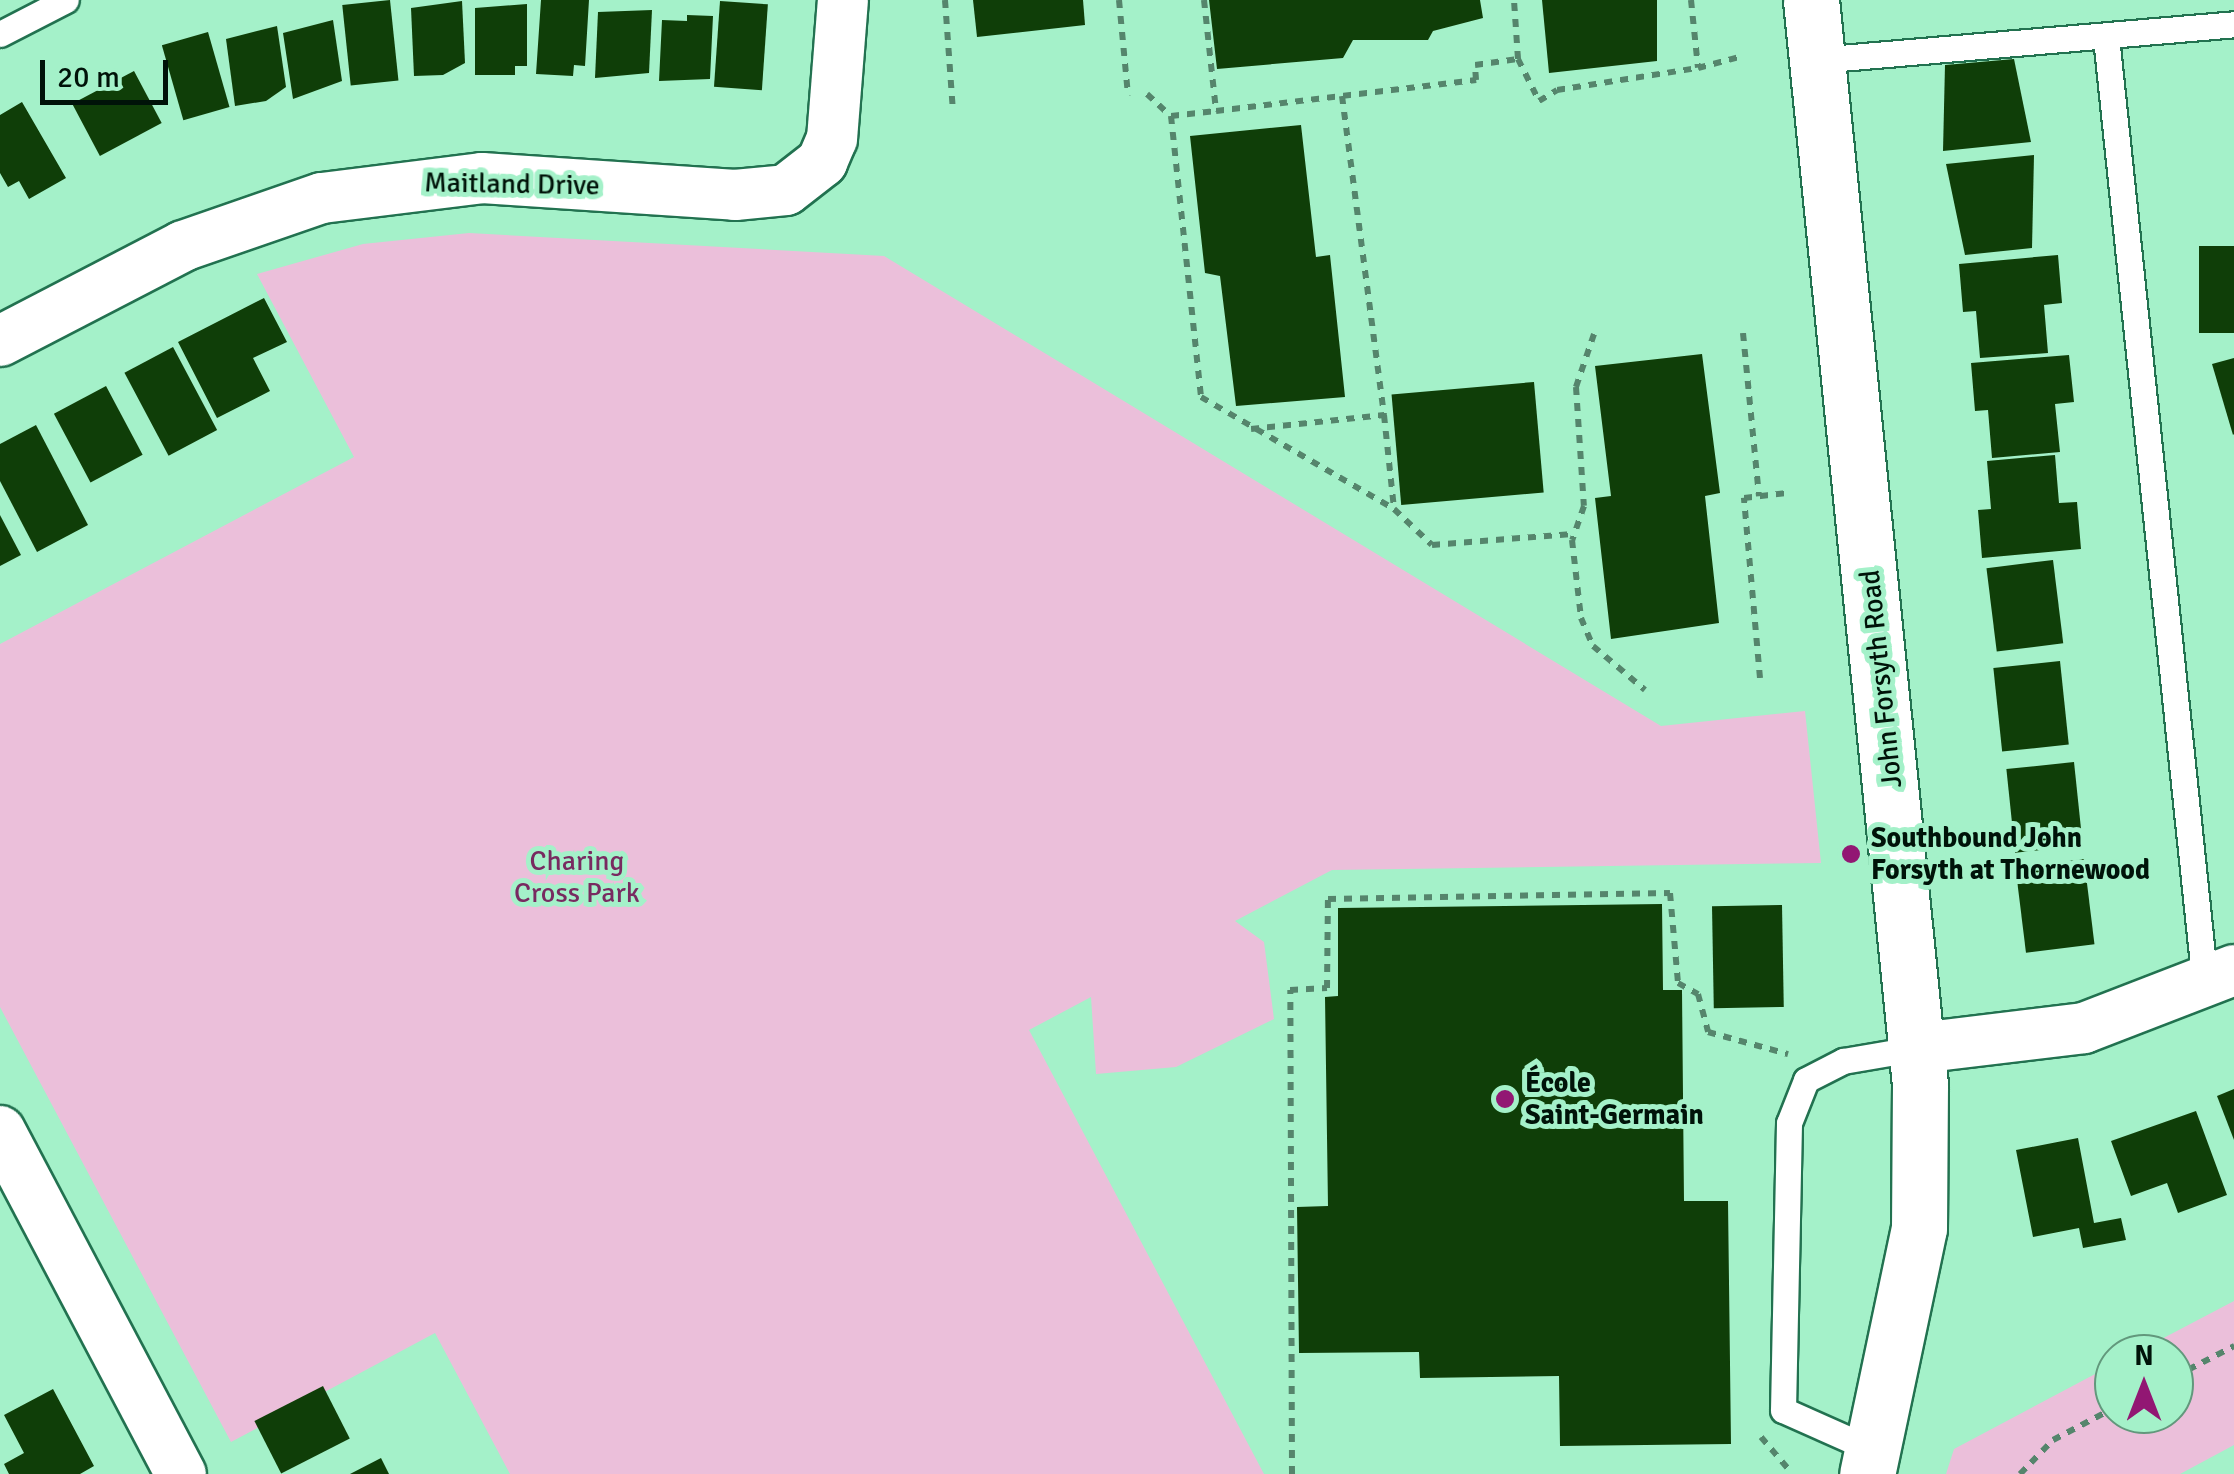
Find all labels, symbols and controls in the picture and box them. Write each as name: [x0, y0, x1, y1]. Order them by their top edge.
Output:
scale bar: [45, 40, 172, 102]
text: 20 m: [57, 59, 120, 96]
street label: Maitland Drive: [424, 166, 600, 202]
street label: John Forsyth Road: [1853, 568, 1909, 790]
place label: Southbound John Forsyth at Thornewood: [1871, 821, 2150, 887]
marker: Southbound John Forsyth at Thornewood: [1840, 843, 1862, 865]
park label: Charing Cross Park: [514, 844, 640, 910]
place label: École Saint-Germain: [1525, 1066, 1704, 1132]
marker: École Saint-Germain: [1494, 1088, 1516, 1110]
north arrow: [2094, 1334, 2194, 1434]
text: N: [2134, 1339, 2154, 1373]

